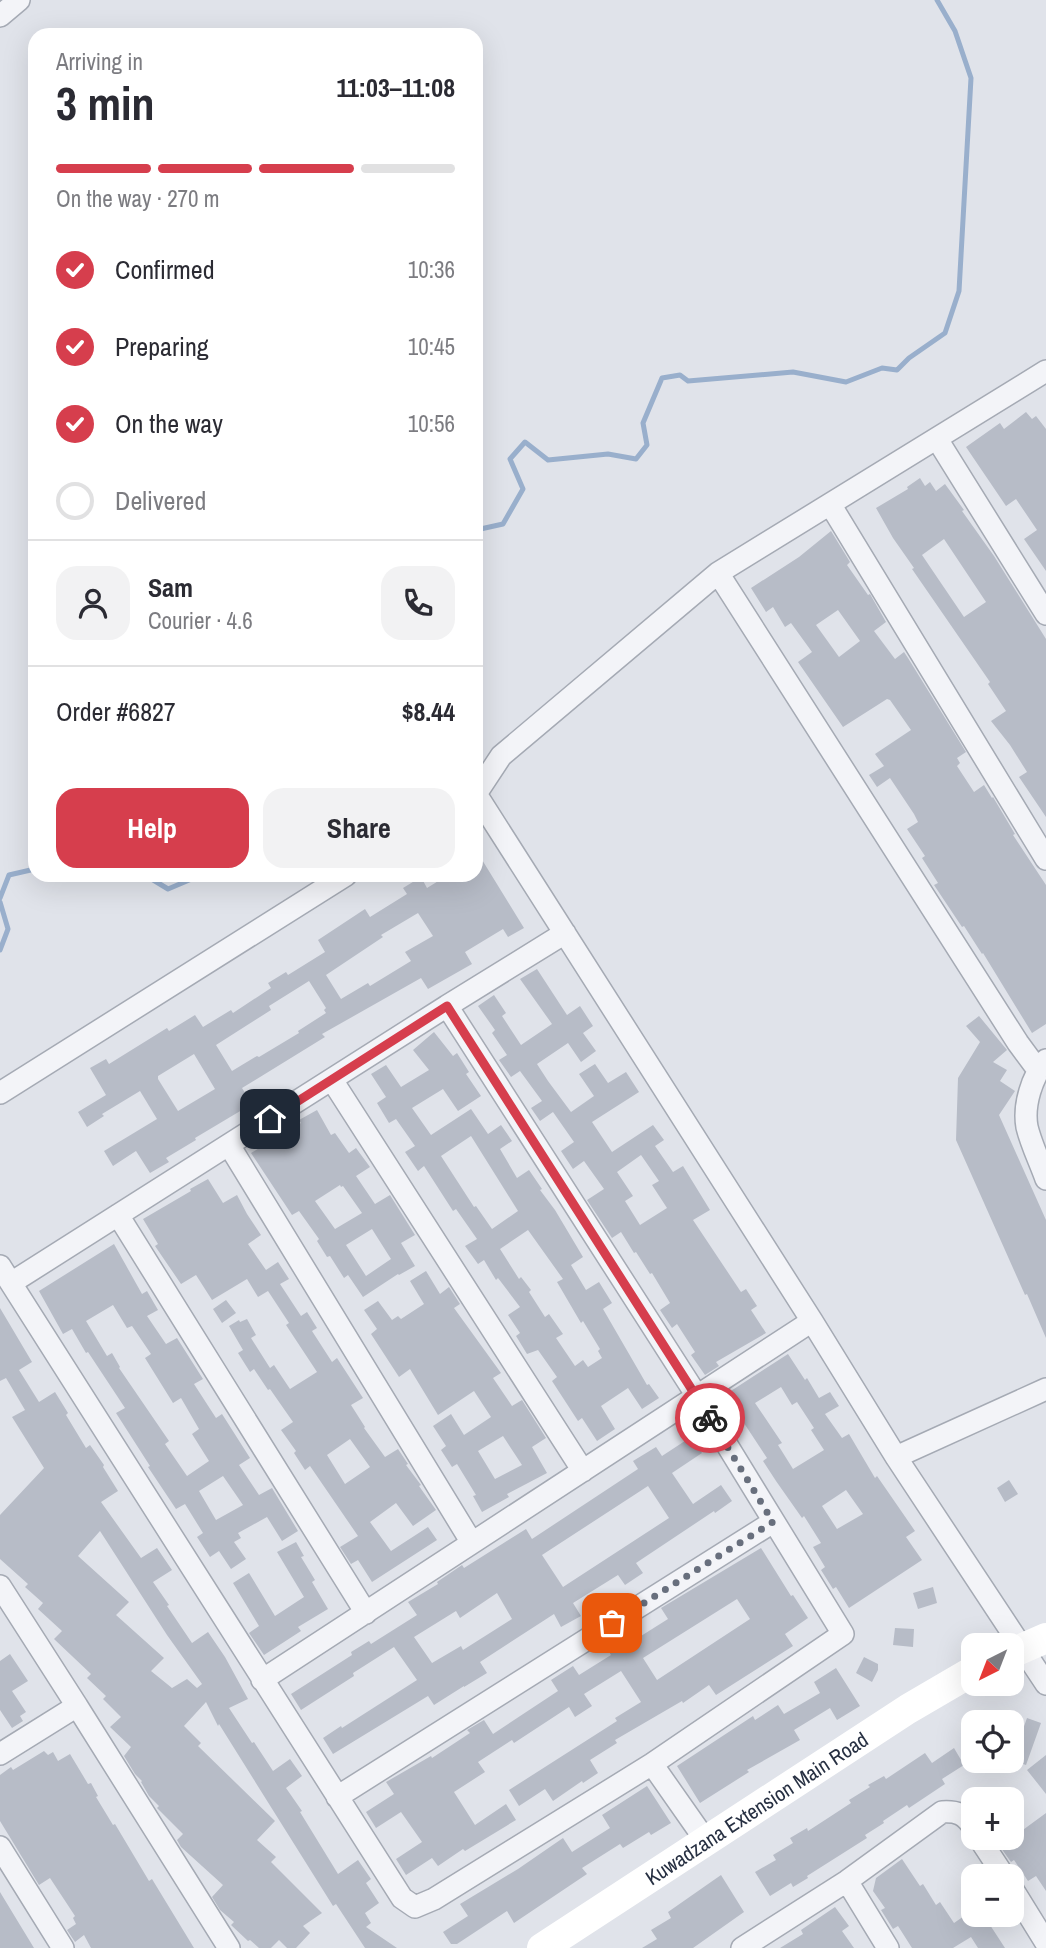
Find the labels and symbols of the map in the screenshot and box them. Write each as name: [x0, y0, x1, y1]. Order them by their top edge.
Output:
pin: [240, 1089, 300, 1149]
courier: [675, 1383, 745, 1453]
pin: [582, 1593, 642, 1653]
north arrow: [961, 1633, 1024, 1696]
street label: Kuwadzana Extension Main Road: [639, 1725, 873, 1891]

